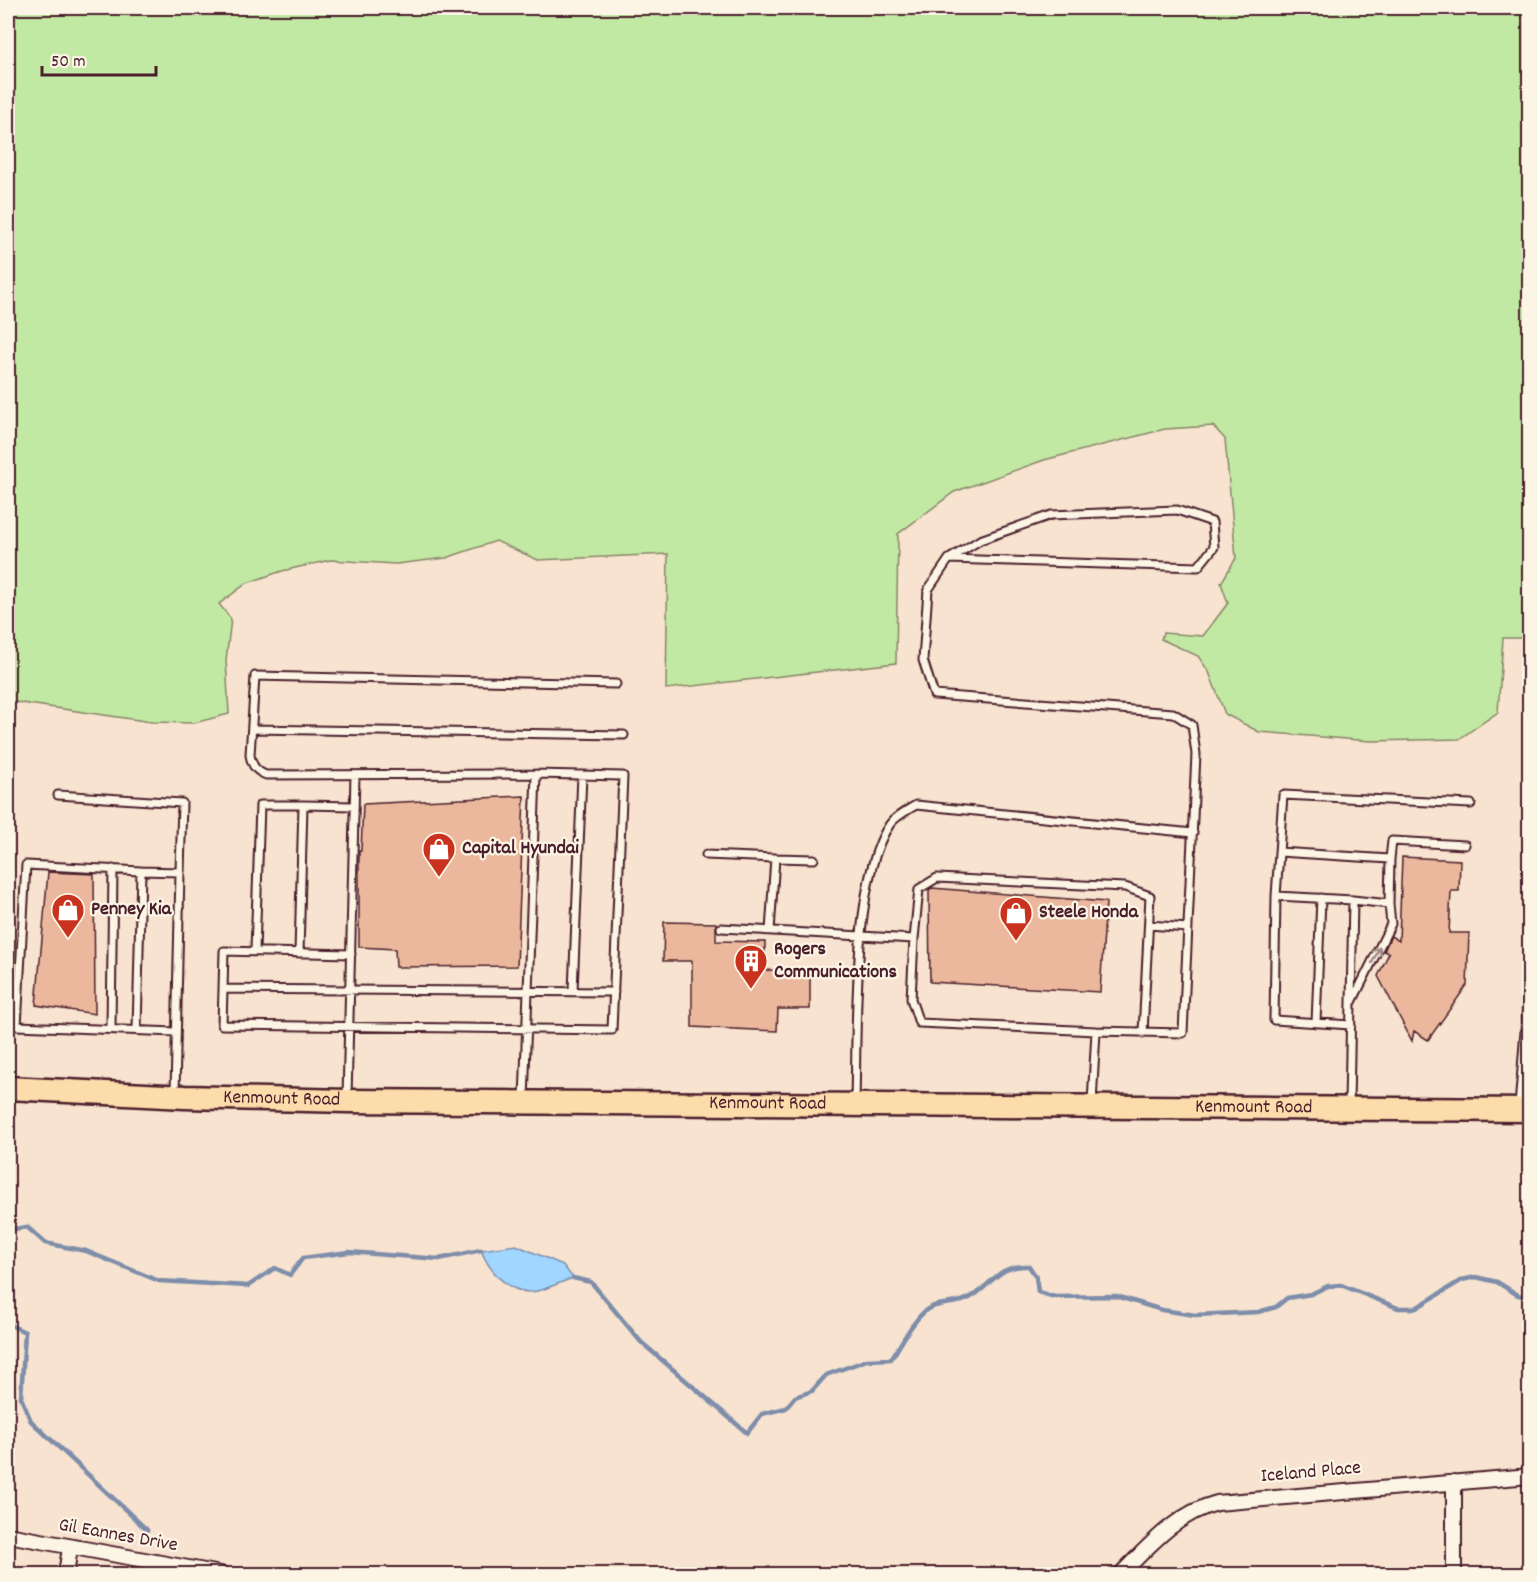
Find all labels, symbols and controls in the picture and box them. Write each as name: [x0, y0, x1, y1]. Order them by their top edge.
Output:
scale bar: [42, 39, 156, 77]
text: 50 m: [51, 50, 86, 75]
shop icon: Capital Hyundai: [421, 831, 457, 878]
place label: Capital Hyundai: [462, 835, 579, 863]
shop icon: Penney Kia: [50, 892, 86, 939]
shop icon: Steele Honda: [998, 895, 1034, 942]
place label: Penney Kia: [91, 896, 172, 924]
place label: Steele Honda: [1039, 899, 1139, 927]
place label: Rogers Communications: [774, 936, 897, 987]
building icon: Rogers Communications: [733, 943, 769, 990]
one-way arrow: [1370, 946, 1382, 964]
street label: Kenmount Road: [223, 1084, 341, 1115]
street label: Kenmount Road: [709, 1090, 826, 1119]
street label: Kenmount Road: [1195, 1093, 1312, 1122]
street label: Iceland Place: [1260, 1455, 1362, 1491]
street label: Gil Eannes Drive: [56, 1512, 180, 1560]

